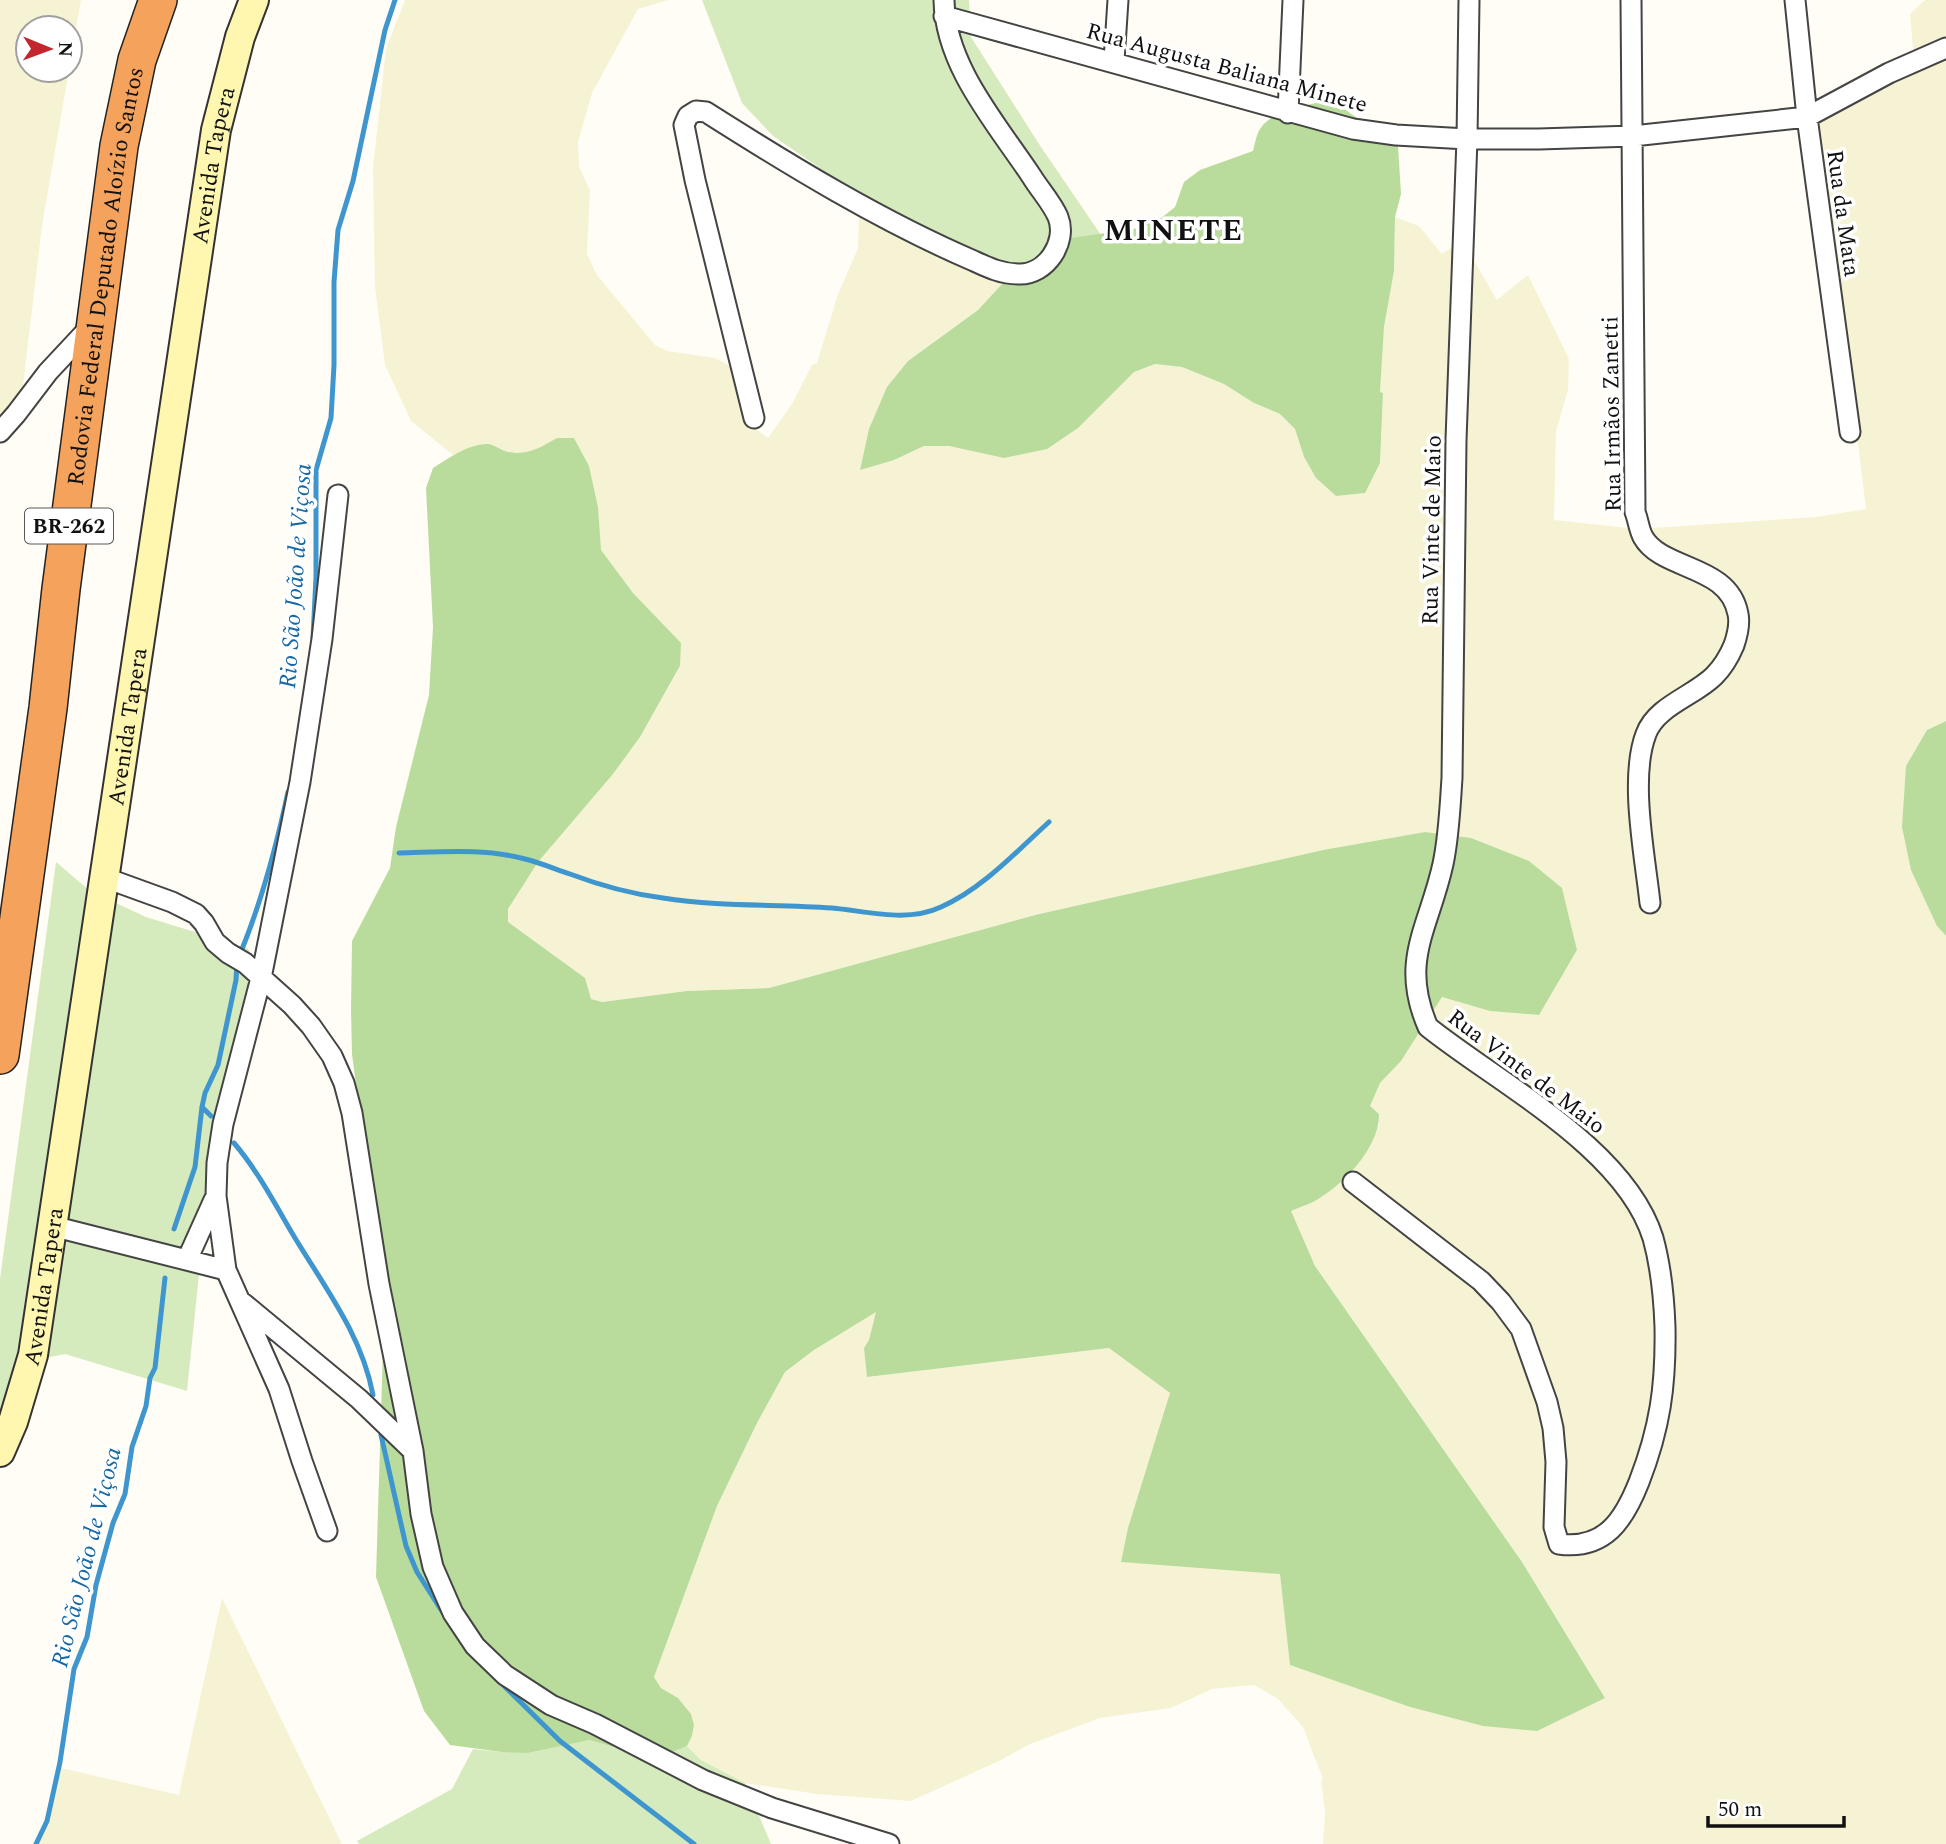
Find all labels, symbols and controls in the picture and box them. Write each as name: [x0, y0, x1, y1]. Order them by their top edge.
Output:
north arrow: [14, 14, 84, 84]
street label: Rua Augusta Baliana Minete: [1082, 14, 1371, 123]
text: N: [50, 41, 79, 57]
street label: Rodovia Federal Deputado Aloízio Santos: [59, 64, 154, 488]
street label: Avenida Tapera: [183, 83, 246, 247]
street label: Rua da Mata: [1816, 148, 1869, 279]
district label: MINETE: [1104, 208, 1244, 254]
street label: Rua Irmãos Zanetti: [1593, 316, 1632, 512]
street label: Rua Vinte de Maio: [1413, 435, 1452, 626]
water label: Rio São João de Viçosa: [270, 462, 322, 690]
road number: BR-262: [25, 508, 113, 544]
street label: Avenida Tapera: [99, 645, 157, 808]
street label: Rua Vinte de Maio: [1440, 1001, 1613, 1143]
street label: Avenida Tapera: [15, 1205, 74, 1370]
water label: Rio São João de Viçosa: [42, 1443, 132, 1671]
scale bar: [1708, 1784, 1844, 1828]
text: 50 m: [1718, 1794, 1762, 1826]

